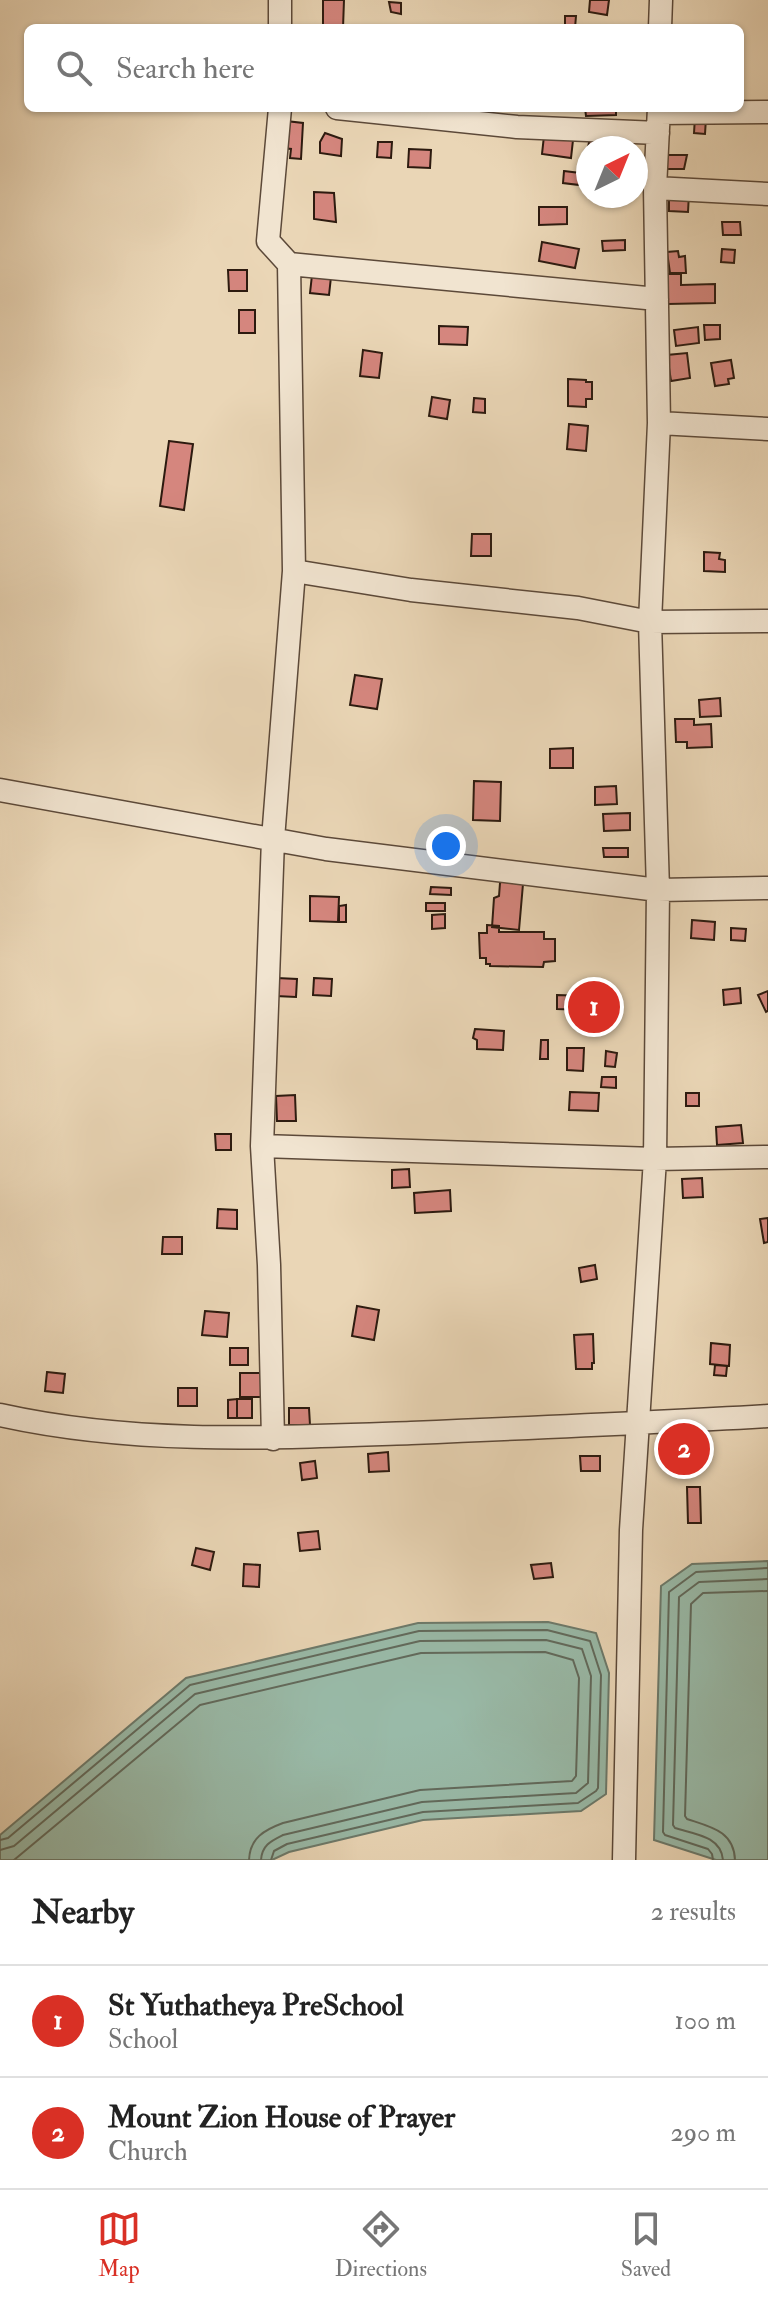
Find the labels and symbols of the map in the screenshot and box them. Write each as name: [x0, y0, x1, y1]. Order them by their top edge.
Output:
north arrow: [576, 136, 648, 208]
your location: [426, 826, 466, 866]
pin: 1: [568, 977, 620, 1037]
pin: 2: [658, 1419, 710, 1479]

